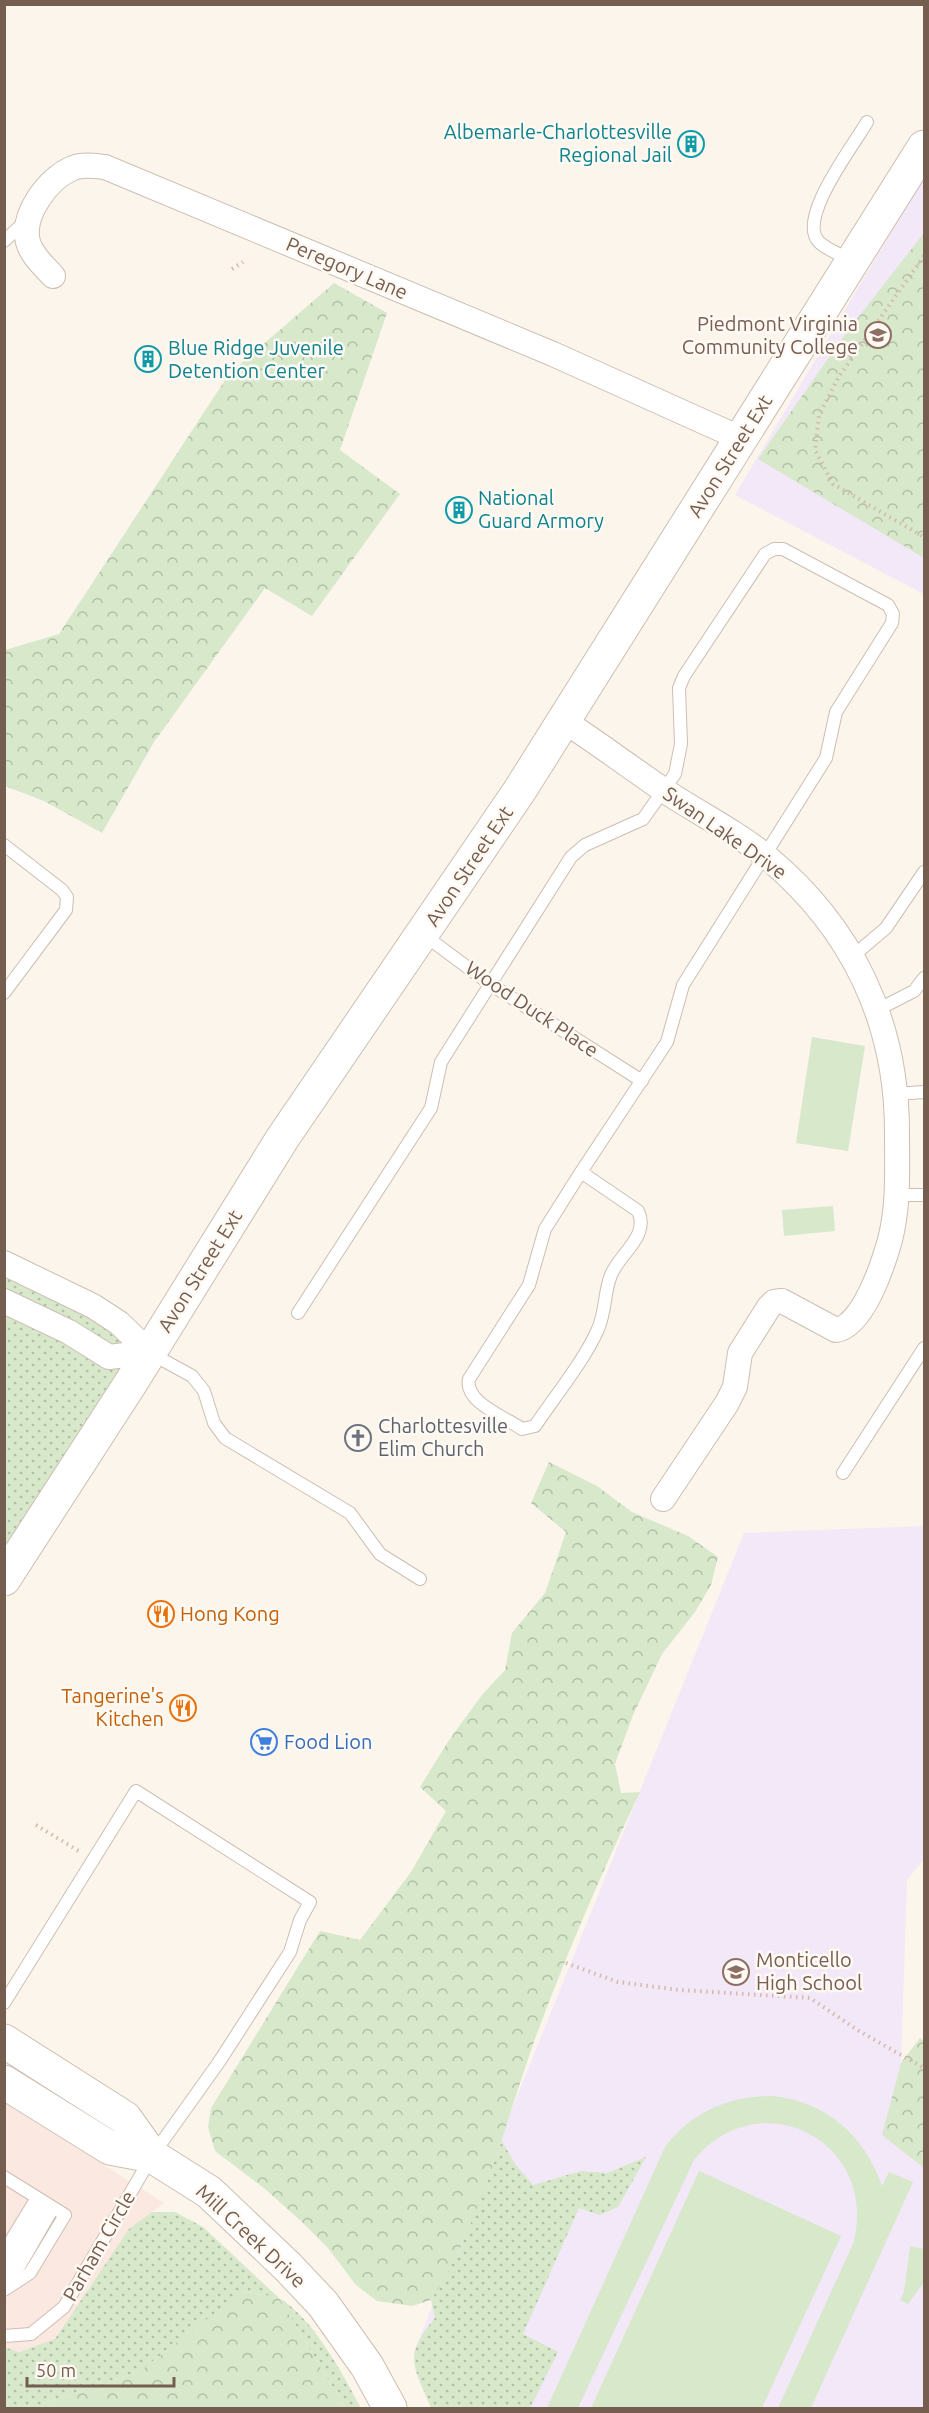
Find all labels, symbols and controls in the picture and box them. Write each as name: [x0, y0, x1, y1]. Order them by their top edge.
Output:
place label: Albemarle-Charlottesville Regional Jail: [444, 120, 672, 166]
building icon: Albemarle-Charlottesville Regional Jail: [676, 129, 706, 159]
street label: Peregory Lane: [283, 232, 411, 303]
place label: Piedmont Virginia Community College: [682, 312, 858, 358]
school or university icon: Piedmont Virginia Community College: [863, 320, 893, 350]
place label: Blue Ridge Juvenile Detention Center: [168, 336, 344, 382]
building icon: Blue Ridge Juvenile Detention Center: [133, 344, 163, 374]
street label: Avon Street Ext: [683, 390, 776, 521]
place label: National Guard Armory: [478, 486, 604, 532]
building icon: National Guard Armory: [444, 495, 474, 525]
street label: Swan Lake Drive: [659, 781, 791, 884]
street label: Avon Street Ext: [420, 801, 517, 930]
street label: Wood Duck Place: [462, 956, 603, 1062]
street label: Avon Street Ext: [153, 1205, 246, 1336]
place label: Charlottesville Elim Church: [378, 1414, 508, 1460]
church icon: Charlottesville Elim Church: [343, 1423, 373, 1453]
restaurant icon: Hong Kong: [146, 1599, 176, 1629]
place label: Hong Kong: [180, 1602, 280, 1625]
place label: Tangerine's Kitchen: [61, 1684, 164, 1730]
restaurant icon: Tangerine's Kitchen: [168, 1693, 198, 1723]
supermarket icon: Food Lion: [249, 1727, 279, 1757]
place label: Food Lion: [284, 1730, 372, 1753]
place label: Monticello High School: [756, 1948, 862, 1994]
school or university icon: Monticello High School: [721, 1957, 751, 1987]
street label: Mill Creek Drive: [192, 2179, 311, 2292]
street label: Parham Circle: [58, 2187, 139, 2305]
scale bar: [27, 2350, 174, 2388]
text: 50 m: [36, 2360, 76, 2380]

